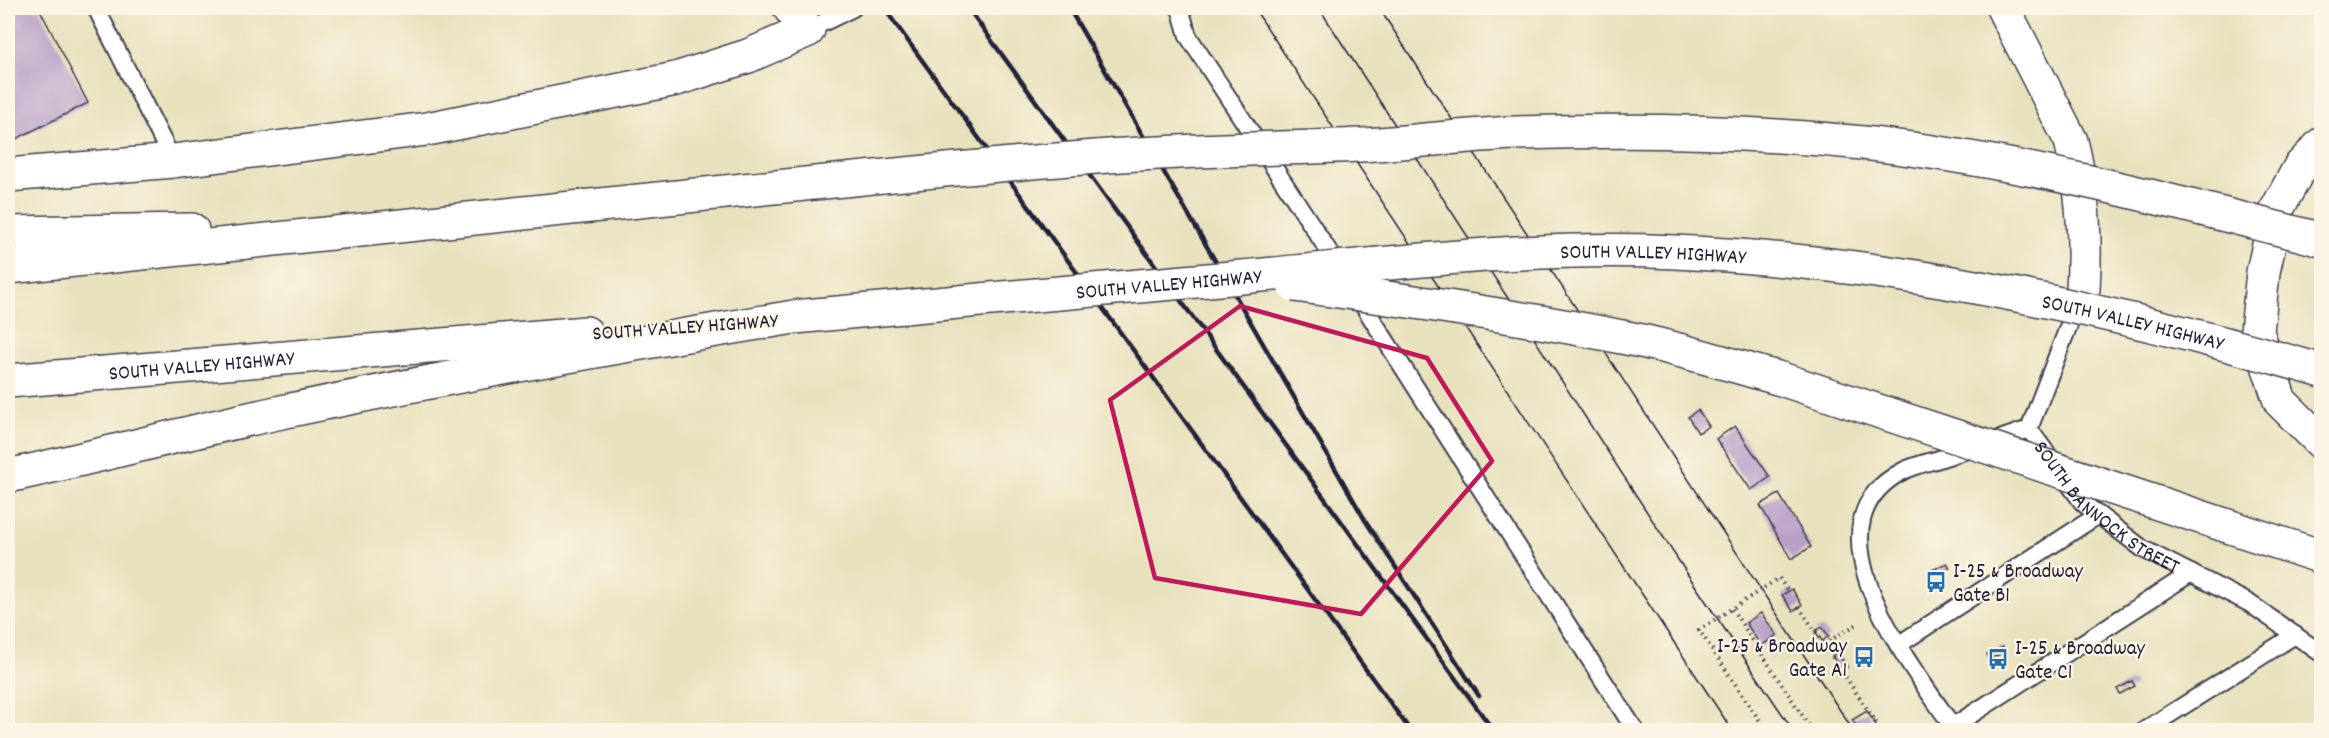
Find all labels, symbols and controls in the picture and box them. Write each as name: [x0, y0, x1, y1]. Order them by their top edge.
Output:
street label: SOUTH VALLEY HIGHWAY: [1560, 238, 1748, 275]
street label: SOUTH VALLEY HIGHWAY: [1075, 263, 1264, 309]
street label: SOUTH VALLEY HIGHWAY: [2039, 288, 2228, 361]
street label: SOUTH VALLEY HIGHWAY: [591, 307, 780, 350]
street label: SOUTH VALLEY HIGHWAY: [108, 345, 297, 391]
street label: SOUTH BANNOCK STREET: [2024, 436, 2184, 583]
place label: I-25 & Broadway Gate B1: [1953, 558, 2084, 612]
bus stop icon: I-25 & Broadway Gate B1: [1924, 570, 1948, 594]
place label: I-25 & Broadway Gate A1: [1717, 633, 1847, 687]
place label: I-25 & Broadway Gate C1: [2015, 635, 2146, 689]
bus stop icon: I-25 & Broadway Gate A1: [1852, 645, 1876, 669]
bus stop icon: I-25 & Broadway Gate C1: [1986, 647, 2010, 671]

